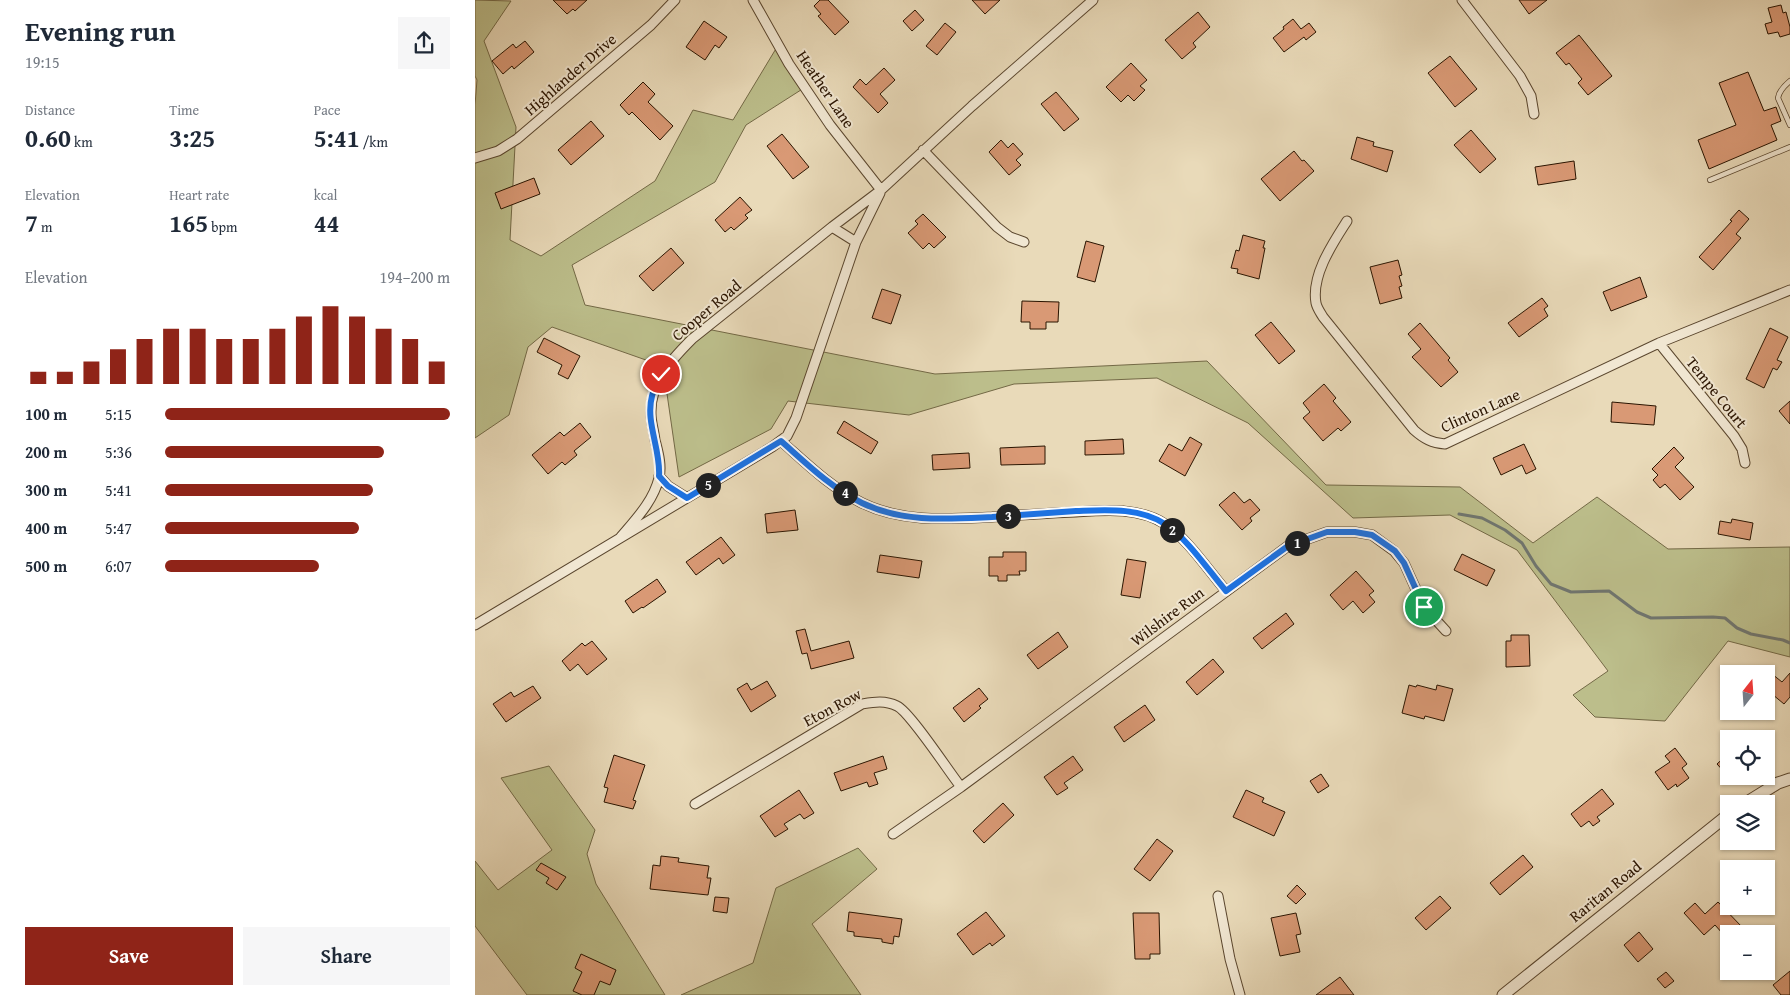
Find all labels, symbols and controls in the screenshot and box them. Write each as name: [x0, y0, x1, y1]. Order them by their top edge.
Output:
text: Evening run: [25, 10, 176, 51]
button: share: [398, 17, 450, 69]
street label: Highlander Drive: [519, 27, 621, 121]
street label: Heather Lane: [791, 45, 861, 133]
text: 19:15: [25, 50, 60, 74]
text: Distance: [25, 100, 75, 120]
text: Time: [169, 100, 199, 120]
text: Pace: [314, 100, 341, 120]
text: 0.60: [25, 120, 71, 156]
text: 3:25: [169, 120, 215, 156]
text: 5:41: [314, 120, 360, 156]
text: km: [71, 132, 93, 152]
text: /km: [360, 132, 388, 152]
text: Elevation: [25, 185, 80, 205]
text: Heart rate: [169, 185, 229, 205]
text: kcal: [314, 185, 338, 205]
text: 7: [25, 205, 38, 241]
text: 165: [169, 205, 208, 241]
text: 44: [314, 205, 340, 241]
text: m: [38, 217, 52, 237]
text: bpm: [208, 217, 238, 237]
text: Elevation: [25, 265, 88, 289]
text: 194–200 m: [380, 265, 450, 289]
street label: Cooper Road: [666, 273, 747, 346]
street label: Tempe Court: [1681, 351, 1754, 433]
pin: [640, 353, 682, 395]
icon: check: [647, 360, 675, 388]
street label: Clinton Lane: [1436, 382, 1524, 438]
text: 100 m: [25, 402, 67, 426]
text: 5:15: [105, 402, 132, 426]
text: 200 m: [25, 440, 67, 464]
text: 5:36: [105, 440, 132, 464]
pin: 5: [695, 472, 721, 498]
text: 5: [705, 475, 712, 495]
text: 300 m: [25, 478, 67, 502]
text: 5:41: [105, 478, 132, 502]
pin: 4: [833, 480, 857, 506]
text: 4: [842, 483, 849, 503]
pin: 3: [995, 504, 1021, 528]
text: 3: [1005, 506, 1012, 526]
text: 400 m: [25, 516, 67, 540]
text: 5:47: [105, 516, 132, 540]
pin: 2: [1159, 518, 1185, 542]
text: 2: [1169, 520, 1176, 540]
pin: 1: [1285, 530, 1309, 556]
text: 1: [1294, 533, 1301, 553]
text: 500 m: [25, 554, 67, 578]
text: 6:07: [105, 554, 132, 578]
street label: Wilshire Run: [1125, 580, 1209, 652]
pin: [1403, 586, 1445, 628]
icon: arrive: [1410, 593, 1438, 621]
north arrow: [1720, 665, 1775, 720]
map controls: [1720, 665, 1775, 980]
street label: Eton Row: [799, 681, 866, 732]
button: locate: [1720, 730, 1775, 785]
button: layers: [1720, 795, 1775, 850]
street label: Raritan Road: [1564, 854, 1647, 928]
button: +: [1720, 860, 1775, 915]
button: −: [1720, 925, 1775, 980]
button: Save: [25, 927, 233, 985]
button: Share: [243, 927, 450, 985]

